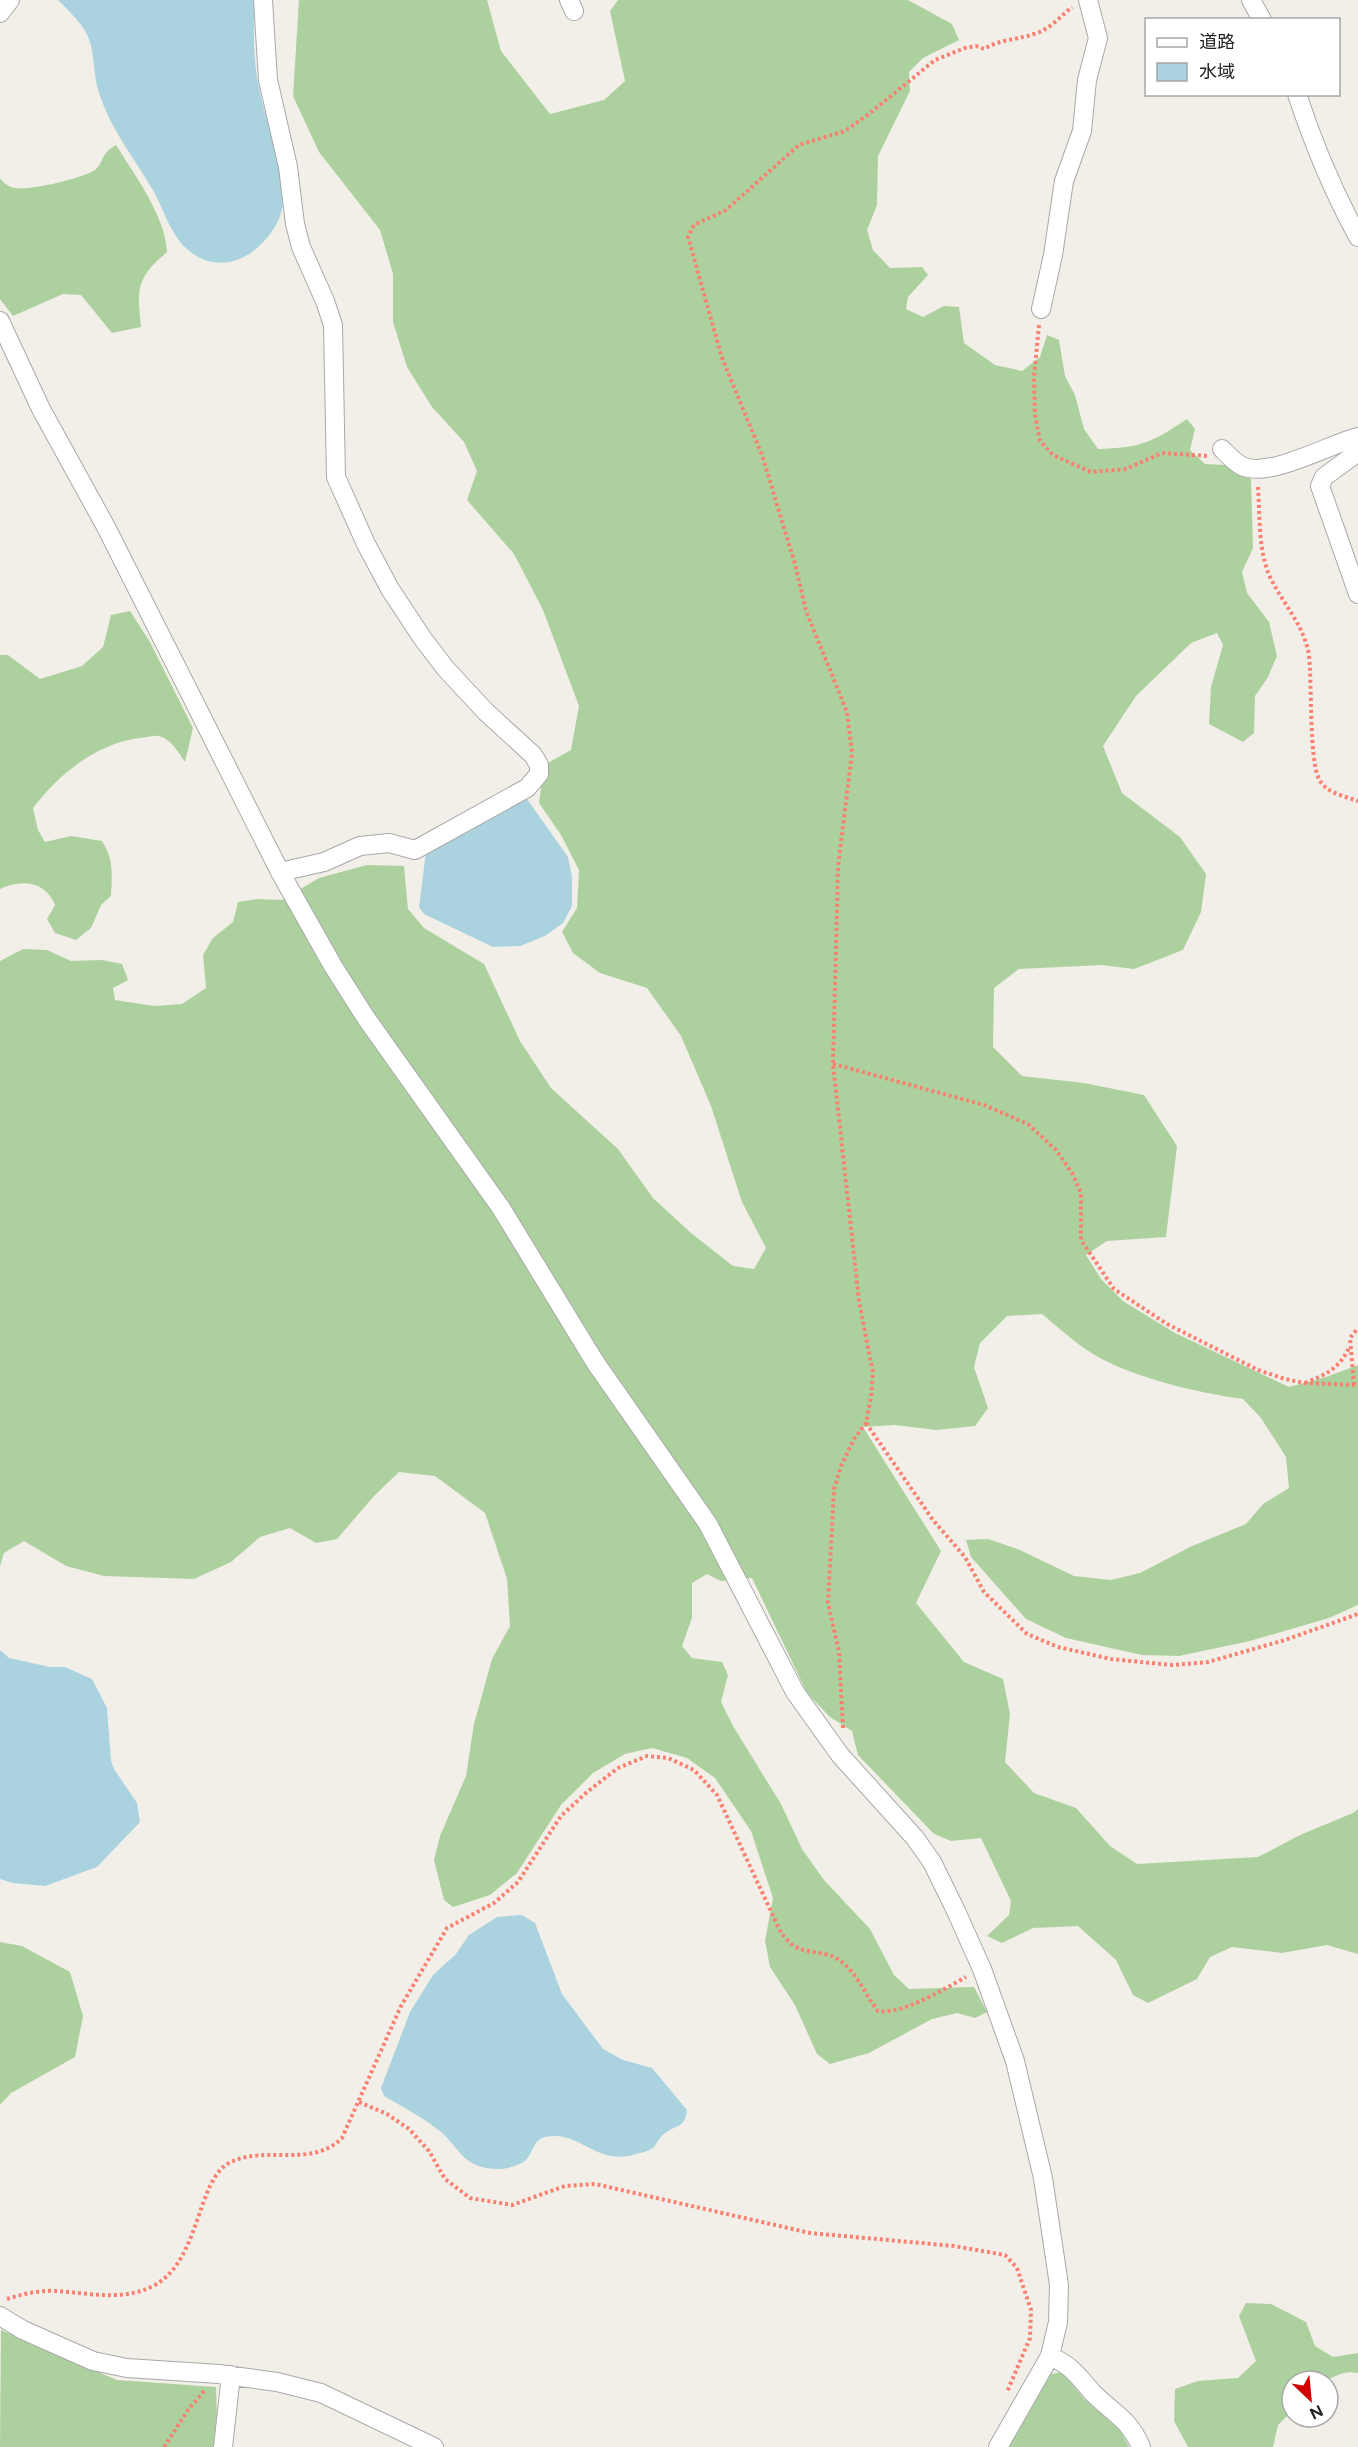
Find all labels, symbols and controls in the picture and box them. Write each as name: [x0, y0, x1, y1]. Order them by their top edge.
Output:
legend: [1145, 18, 1340, 96]
text: 道路: [1199, 31, 1235, 53]
text: 水域: [1199, 61, 1235, 83]
north arrow: [1280, 2369, 1340, 2429]
text: N: [1307, 2401, 1326, 2423]

